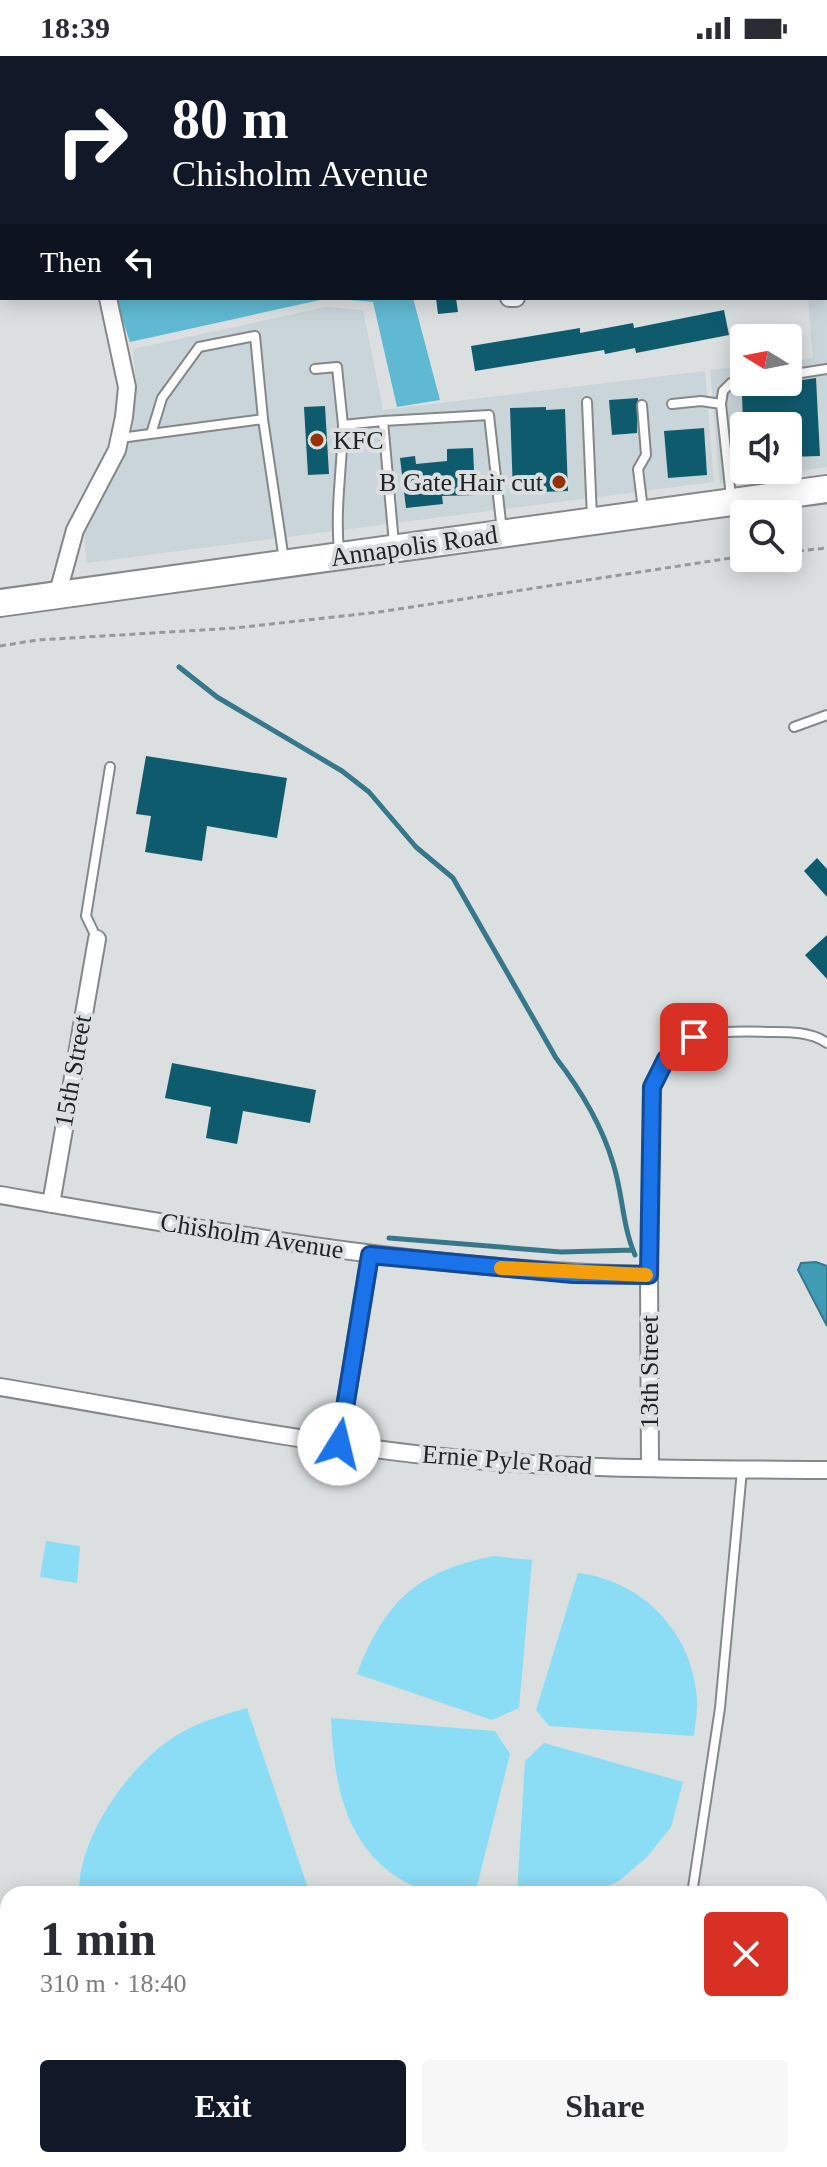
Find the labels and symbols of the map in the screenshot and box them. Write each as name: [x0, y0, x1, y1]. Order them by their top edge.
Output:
north arrow: [730, 324, 802, 396]
place label: KFC: [333, 426, 384, 455]
marker: KFC: [308, 431, 326, 449]
place label: B Gate Hair cut: [379, 468, 544, 497]
marker: B Gate Hair cut: [550, 473, 568, 491]
street label: Annapolis Road: [329, 520, 499, 572]
pin: [660, 1003, 728, 1071]
street label: 15th Street: [49, 1012, 97, 1129]
street label: Chisholm Avenue: [158, 1207, 346, 1265]
street label: 13th Street: [635, 1315, 664, 1429]
position arrow: [297, 1402, 381, 1486]
street label: Ernie Pyle Road: [421, 1440, 593, 1480]

